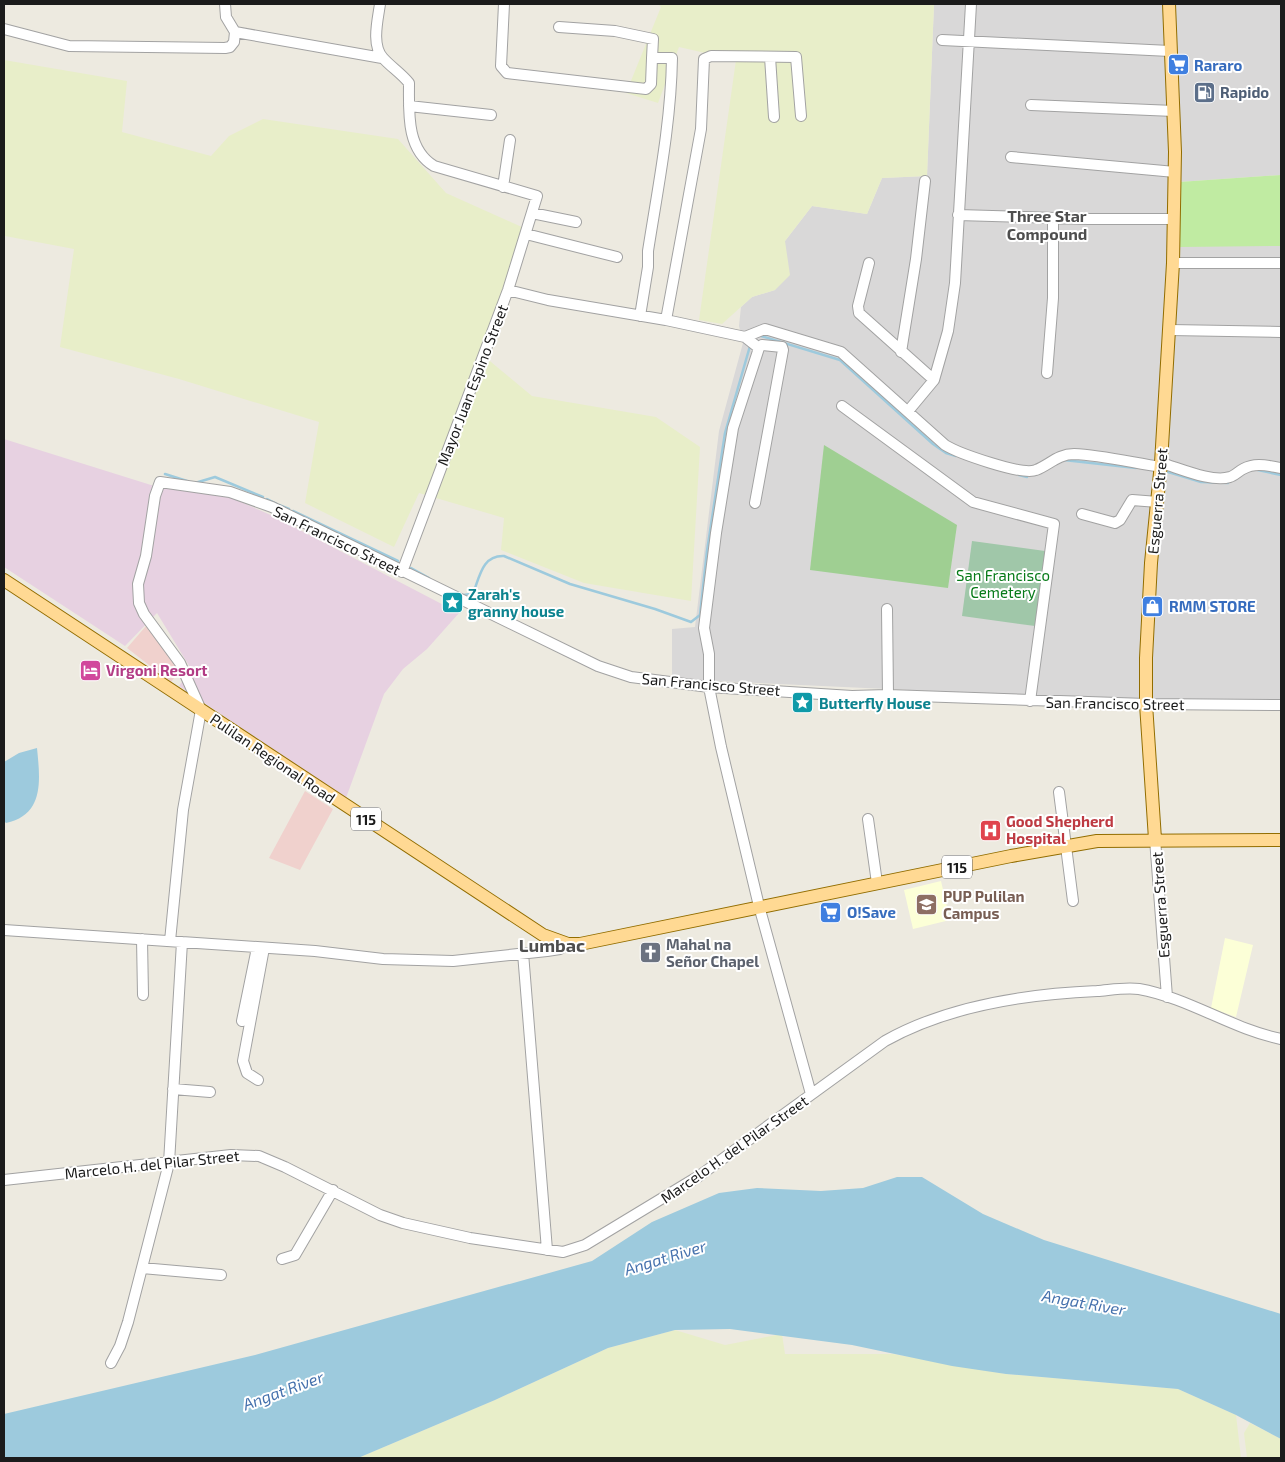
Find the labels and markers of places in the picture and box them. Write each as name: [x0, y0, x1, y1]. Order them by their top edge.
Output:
supermarket icon: Rararo: [1166, 53, 1190, 77]
place label: Rararo: [1194, 56, 1242, 74]
fuel station icon: Rapido: [1192, 80, 1216, 104]
place label: Rapido: [1220, 83, 1269, 101]
place label: Zarah's granny house: [468, 585, 564, 621]
place icon: Zarah's granny house: [440, 591, 464, 615]
shop icon: RMM STORE: [1141, 594, 1165, 618]
place label: RMM STORE: [1169, 597, 1256, 615]
hotel icon: Virgoni Resort: [78, 658, 102, 682]
place label: Virgoni Resort: [106, 661, 207, 679]
place icon: Butterfly House: [791, 691, 815, 715]
place label: Butterfly House: [819, 694, 931, 713]
place label: Good Shepherd Hospital: [1006, 812, 1114, 847]
hospital icon: Good Shepherd Hospital: [978, 818, 1002, 842]
place label: PUP Pulilan Campus: [943, 887, 1025, 922]
school or university icon: PUP Pulilan Campus: [915, 893, 939, 917]
supermarket icon: O!Save: [819, 900, 843, 924]
place label: O!Save: [847, 903, 896, 921]
place label: Mahal na Señor Chapel: [666, 935, 759, 970]
church icon: Mahal na Señor Chapel: [638, 941, 662, 965]

